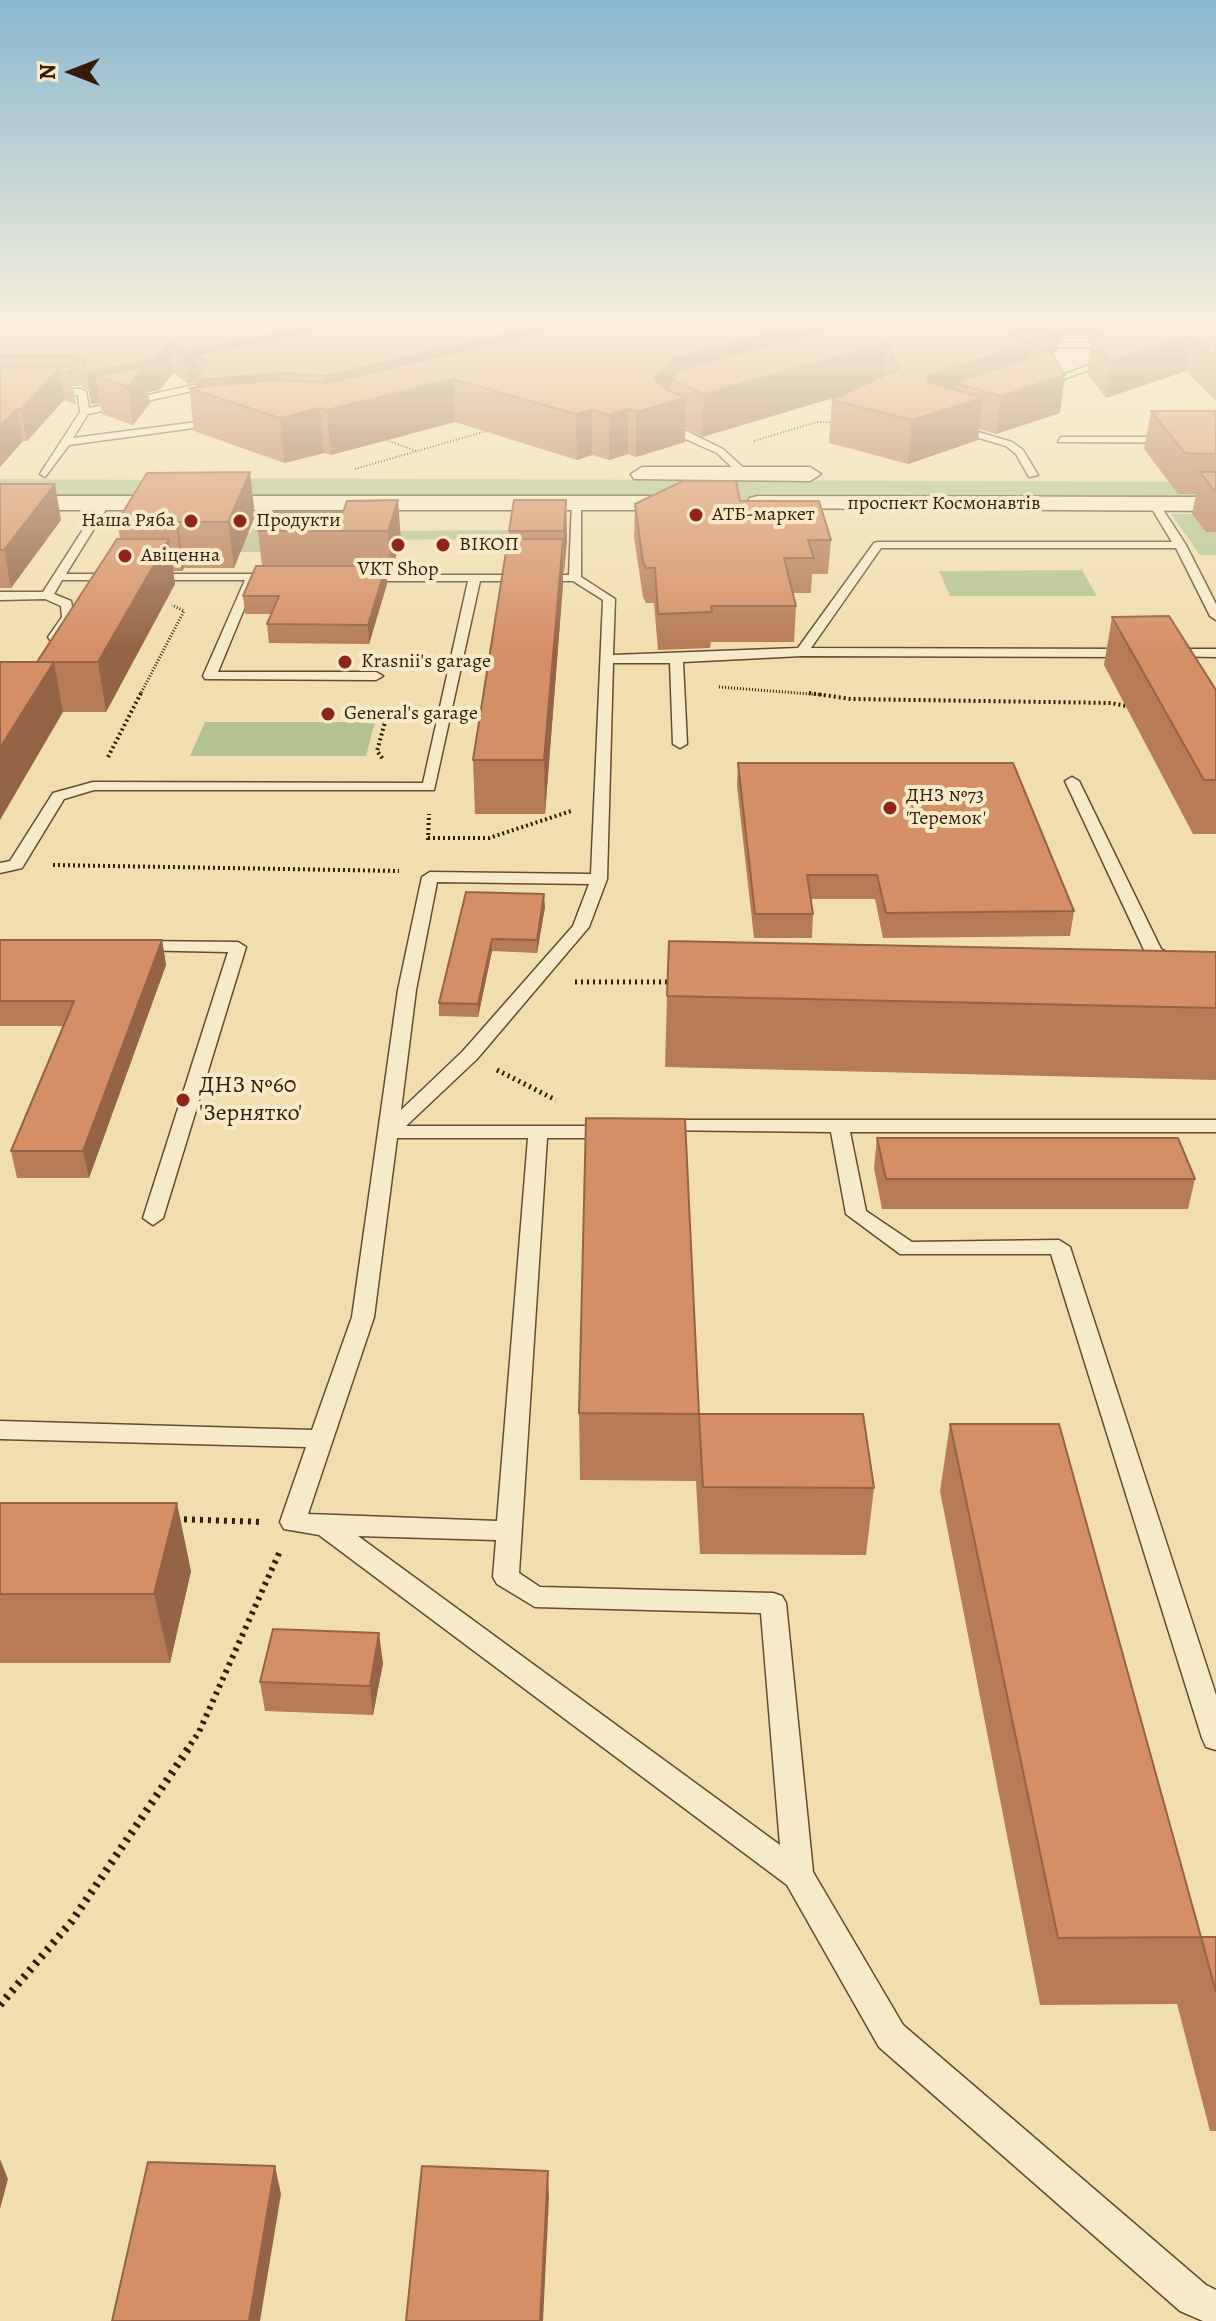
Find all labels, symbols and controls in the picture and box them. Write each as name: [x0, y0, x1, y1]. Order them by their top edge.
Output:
north arrow: [32, 32, 112, 112]
text: N: [33, 64, 63, 80]
street label: проспект Космонавтів: [847, 492, 1041, 516]
place label: АТБ-маркет: [712, 503, 815, 527]
marker: АТБ-маркет: [687, 506, 705, 524]
place label: Наша Ряба: [81, 509, 175, 533]
place label: Продукти: [256, 509, 341, 533]
marker: Наша Ряба: [182, 512, 200, 530]
marker: Продукти: [231, 512, 249, 530]
place label: ВІКОП: [459, 533, 519, 557]
marker: VKT Shop: [389, 536, 407, 554]
marker: ВІКОП: [434, 536, 452, 554]
place label: Авіценна: [141, 544, 220, 568]
marker: Авіценна: [116, 547, 134, 565]
place label: VKT Shop: [357, 558, 439, 582]
place label: Krasnii's garage: [361, 650, 491, 674]
marker: Krasnii's garage: [336, 653, 354, 671]
place label: General's garage: [344, 702, 478, 726]
marker: General's garage: [319, 705, 337, 723]
place label: ДНЗ №73 'Теремок': [906, 784, 986, 831]
marker: ДНЗ №73 'Теремок': [881, 799, 899, 817]
place label: ДНЗ №60 'Зернятко': [199, 1072, 302, 1128]
marker: ДНЗ №60 'Зернятко': [174, 1091, 192, 1109]

